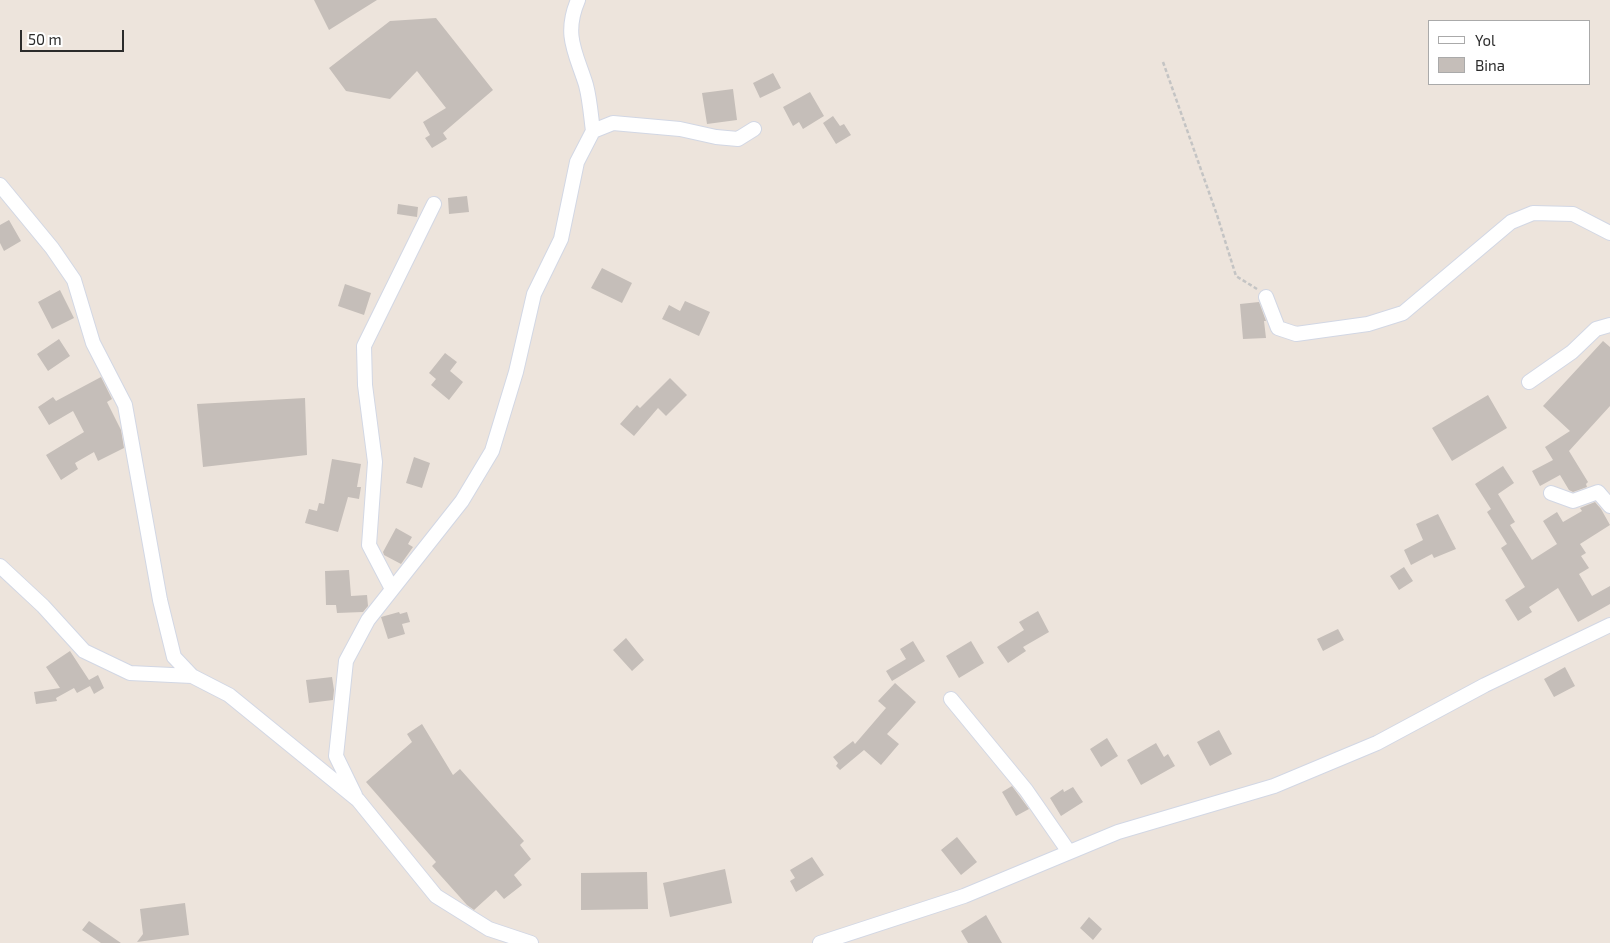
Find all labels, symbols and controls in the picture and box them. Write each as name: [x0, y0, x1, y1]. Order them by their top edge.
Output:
scale bar: [22, 20, 126, 52]
legend: [1428, 20, 1590, 85]
text: 50 m: [28, 30, 62, 48]
text: Yol: [1475, 31, 1496, 49]
text: Bina: [1475, 56, 1505, 74]

